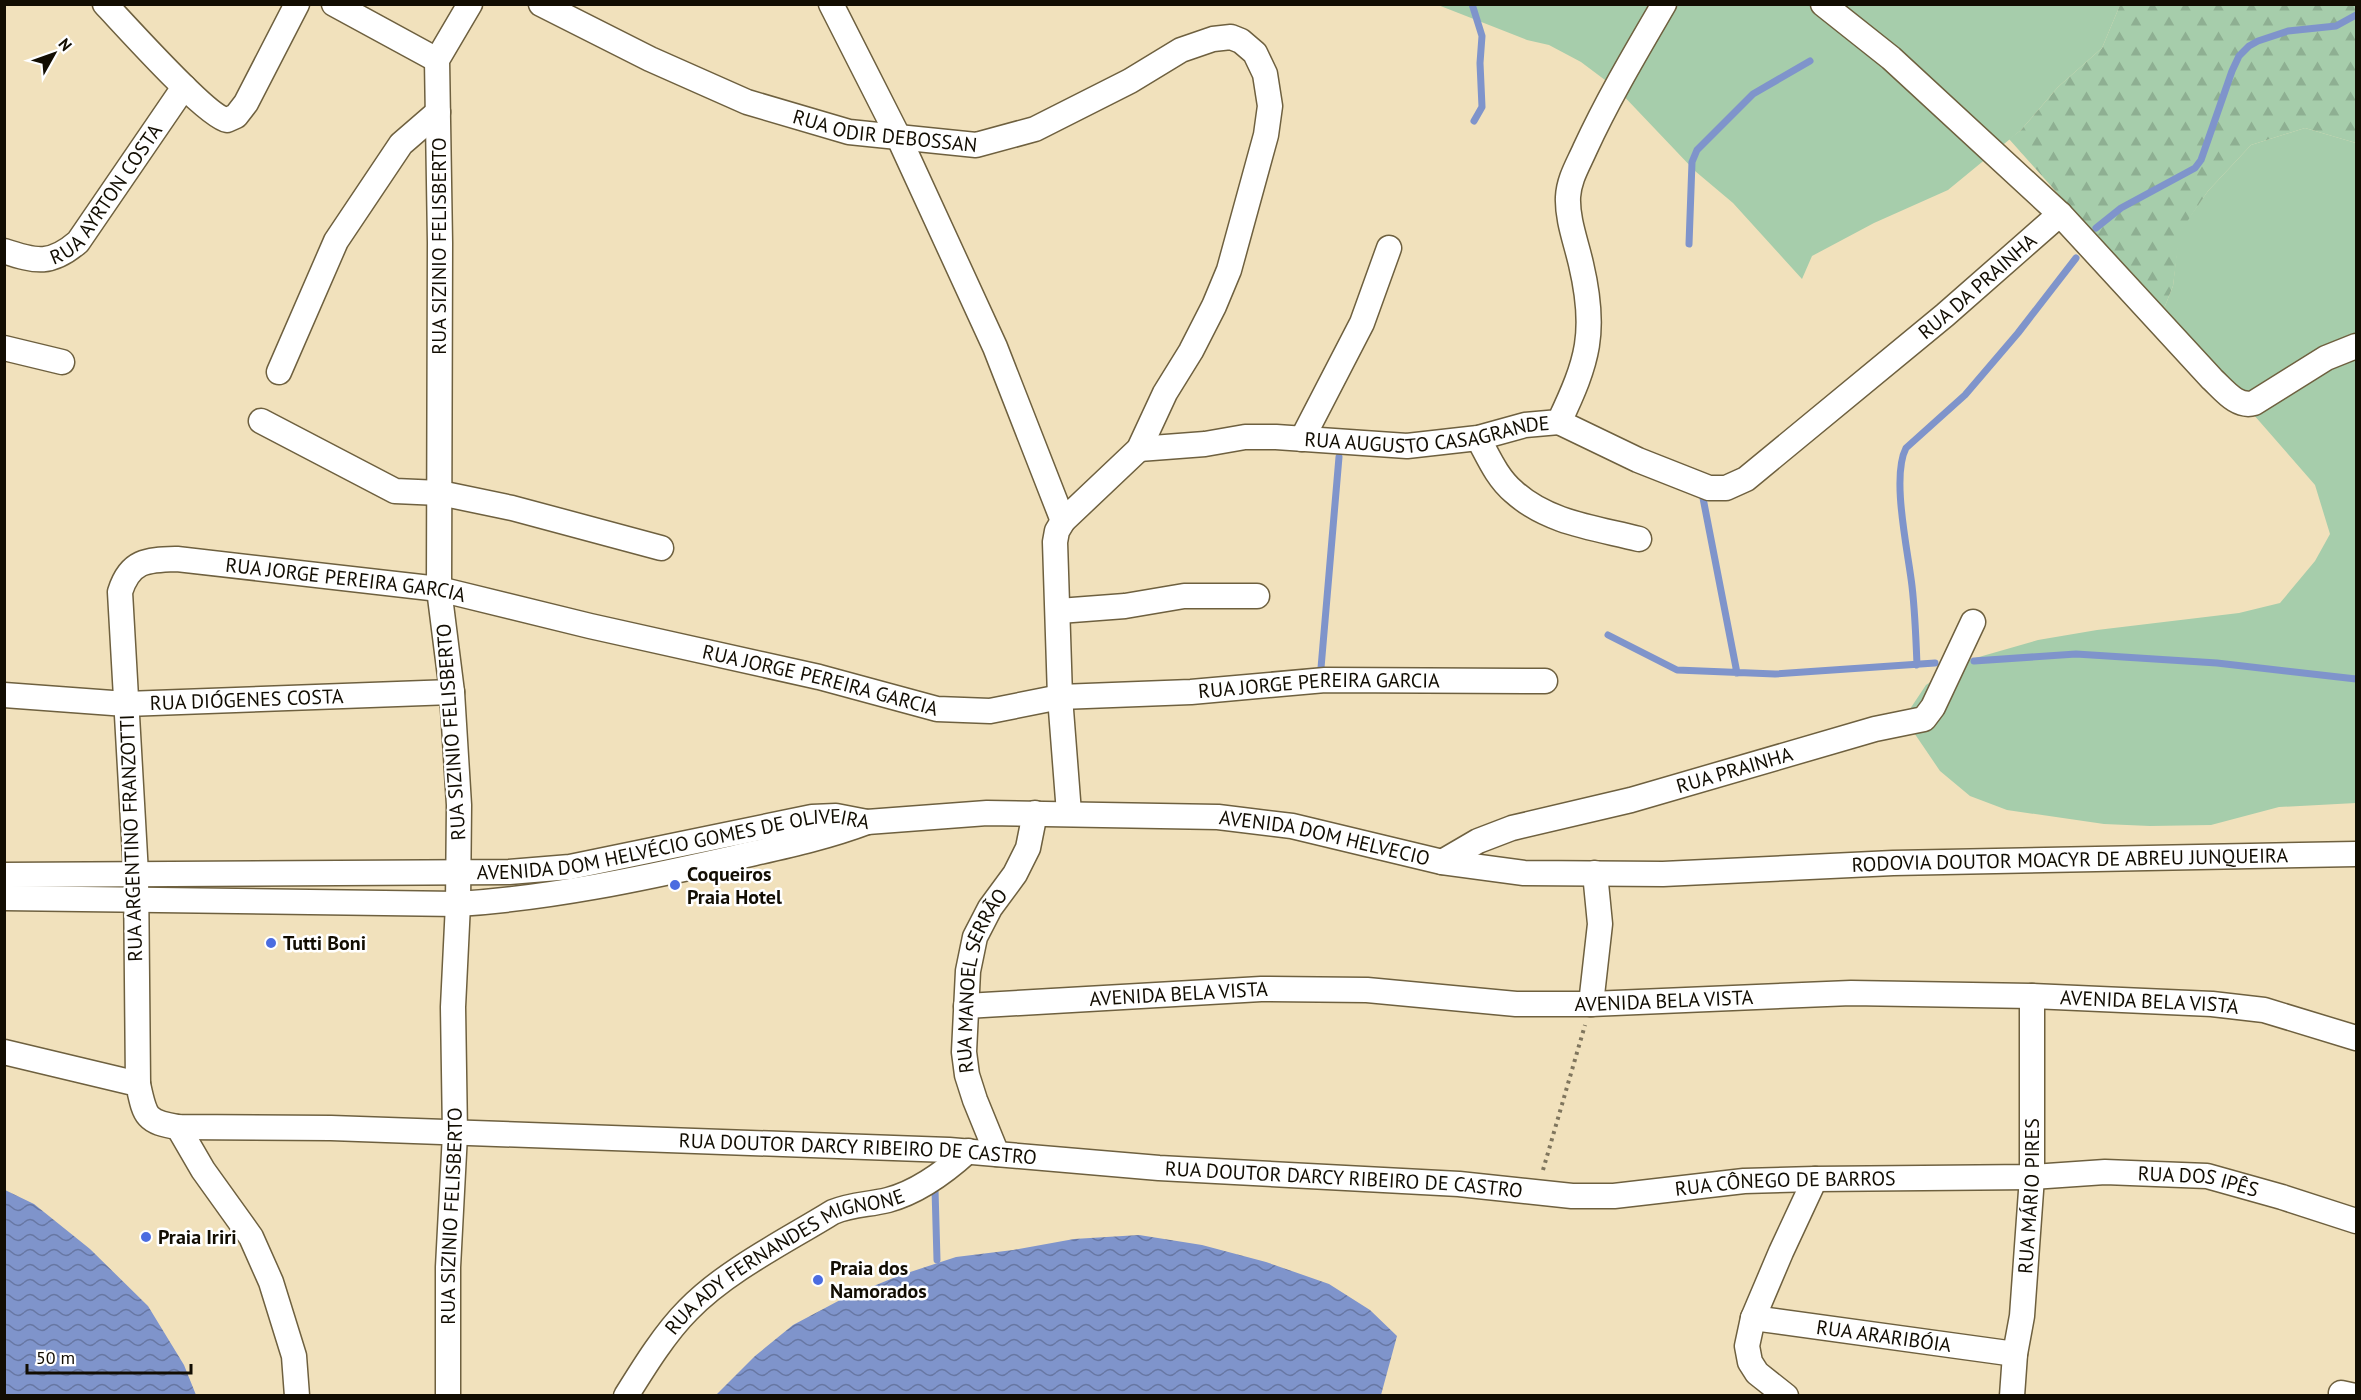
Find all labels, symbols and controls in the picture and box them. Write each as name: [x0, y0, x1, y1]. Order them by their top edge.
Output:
north arrow: [24, 24, 84, 84]
text: N: [54, 34, 77, 55]
street label: RUA ODIR DEBOSSAN: [790, 103, 978, 158]
street label: RUA AYRTON COSTA: [46, 119, 168, 270]
street label: RUA SIZINIO FELISBERTO: [426, 137, 452, 355]
street label: RUA DA PRAINHA: [1913, 227, 2042, 345]
street label: RUA AUGUSTO CASAGRANDE: [1304, 410, 1550, 459]
street label: RUA JORGE PEREIRA GARCIA: [224, 552, 469, 608]
street label: RUA SIZINIO FELISBERTO: [430, 623, 472, 841]
street label: RUA JORGE PEREIRA GARCIA: [700, 638, 941, 722]
street label: RUA JORGE PEREIRA GARCIA: [1197, 667, 1440, 704]
street label: RUA DIÓGENES COSTA: [149, 683, 344, 716]
street label: RUA ARGENTINO FRANZOTTI: [114, 714, 148, 962]
street label: RUA PRAINHA: [1673, 741, 1796, 799]
street label: AVENIDA DOM HELVÉCIO GOMES DE OLIVEIRA: [477, 803, 872, 885]
street label: AVENIDA DOM HELVECIO: [1218, 804, 1433, 872]
street label: RODOVIA DOUTOR MOACYR DE ABREU JUNQUEIRA: [1851, 842, 2289, 878]
place label: Coqueiros Praia Hotel: [687, 861, 782, 910]
marker: Coqueiros Praia Hotel: [668, 878, 682, 892]
street label: RUA MANOEL SERRÃO: [951, 883, 1013, 1075]
place label: Tutti Boni: [283, 930, 366, 956]
marker: Tutti Boni: [264, 936, 278, 950]
street label: AVENIDA BELA VISTA: [1089, 976, 1268, 1012]
street label: AVENIDA BELA VISTA: [1574, 984, 1754, 1017]
street label: AVENIDA BELA VISTA: [2060, 984, 2240, 1020]
street label: RUA SIZINIO FELISBERTO: [435, 1107, 468, 1325]
street label: RUA MÁRIO PIRES: [2012, 1118, 2045, 1275]
street label: RUA DOUTOR DARCY RIBEIRO DE CASTRO: [678, 1127, 1038, 1170]
street label: RUA DOUTOR DARCY RIBEIRO DE CASTRO: [1164, 1155, 1524, 1204]
street label: RUA DOS IPÊS: [2137, 1160, 2262, 1203]
street label: RUA CÔNEGO DE BARROS: [1674, 1165, 1896, 1202]
street label: RUA ADY FERNANDES MIGNONE: [659, 1183, 908, 1340]
place label: Praia Iriri: [158, 1224, 237, 1250]
marker: Praia Iriri: [139, 1230, 153, 1244]
place label: Praia dos Namorados: [830, 1255, 927, 1304]
marker: Praia dos Namorados: [811, 1273, 825, 1287]
street label: RUA ARARIBÓIA: [1815, 1314, 1953, 1358]
scale bar: [27, 1337, 190, 1375]
text: 50 m: [36, 1346, 75, 1369]

